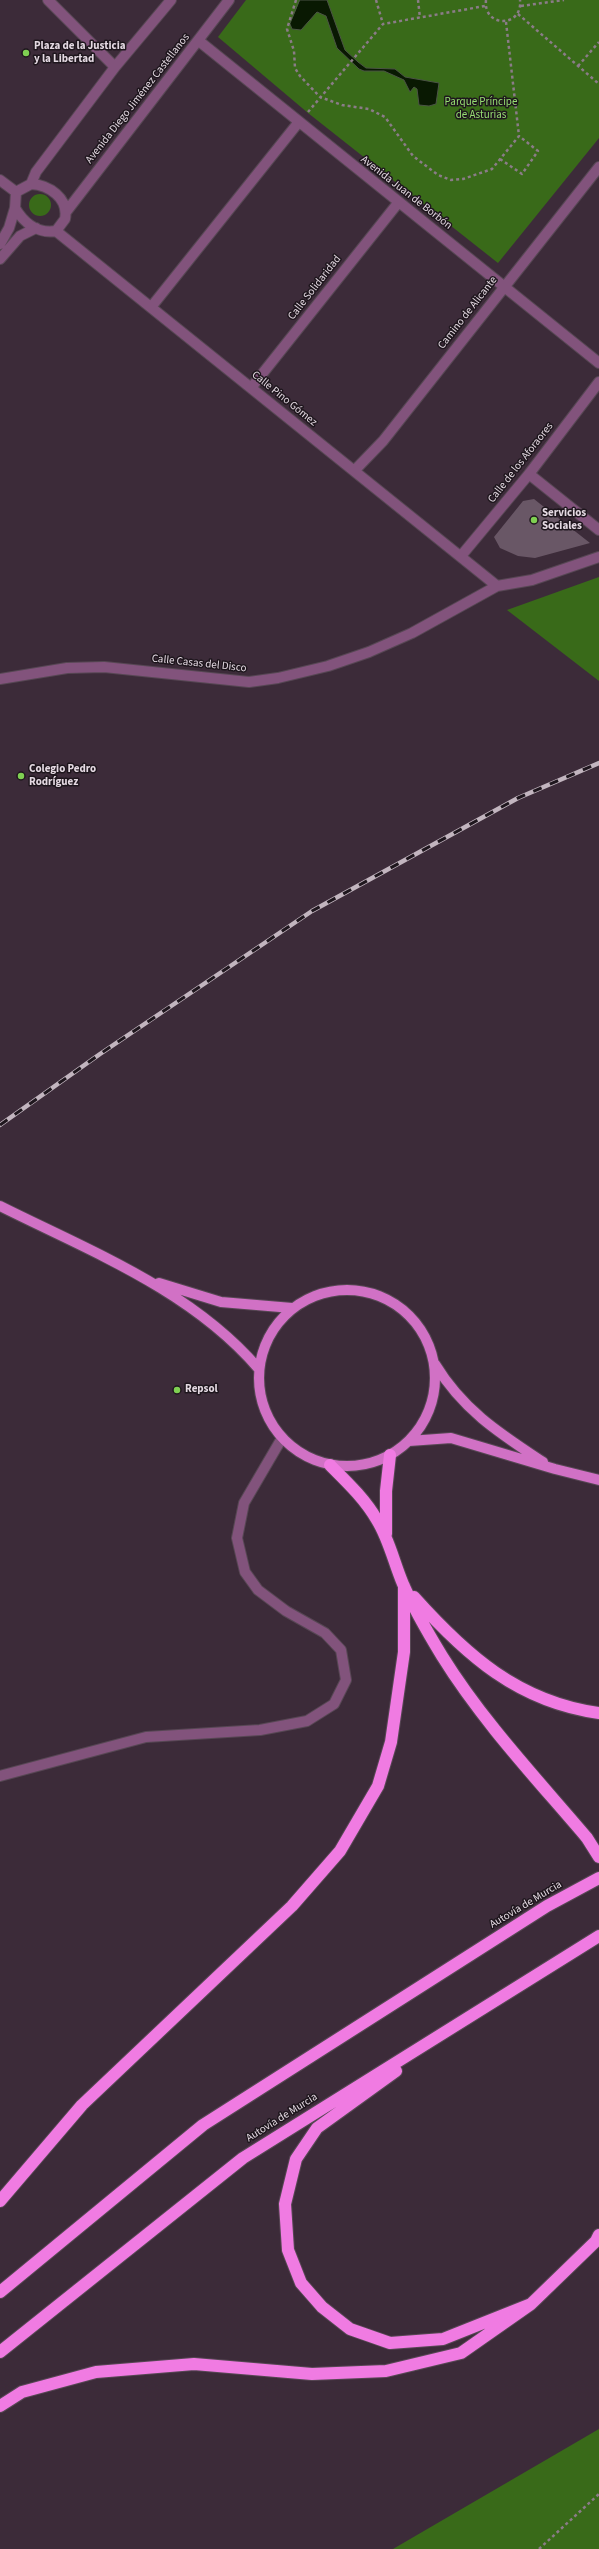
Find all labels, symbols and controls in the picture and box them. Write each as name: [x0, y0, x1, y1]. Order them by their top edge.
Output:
street label: Avenida Diego Jiménez Castellanos: [83, 31, 193, 167]
place label: Plaza de la Justicia y la Libertad: [34, 40, 125, 66]
marker: Plaza de la Justicia y la Libertad: [21, 48, 31, 58]
park label: Parque Príncipe de Asturias: [445, 96, 517, 122]
street label: Avenida Juan de Borbón: [358, 153, 454, 233]
street label: Calle Solidaridad: [286, 253, 344, 323]
street label: Camino de Alicante: [436, 274, 500, 352]
street label: Calle Pino Gómez: [249, 369, 319, 429]
street label: Calle de los Aforaores: [486, 420, 556, 506]
place label: Servicios Sociales: [542, 507, 586, 533]
marker: Servicios Sociales: [529, 515, 539, 525]
street label: Calle Casas del Disco: [151, 652, 247, 676]
place label: Colegio Pedro Rodríguez: [29, 763, 96, 789]
marker: Colegio Pedro Rodríguez: [16, 771, 26, 781]
place label: Repsol: [185, 1383, 218, 1397]
marker: Repsol: [172, 1385, 182, 1395]
street label: Autovía de Murcia: [488, 1878, 564, 1932]
street label: Autovía de Murcia: [244, 2091, 320, 2145]

